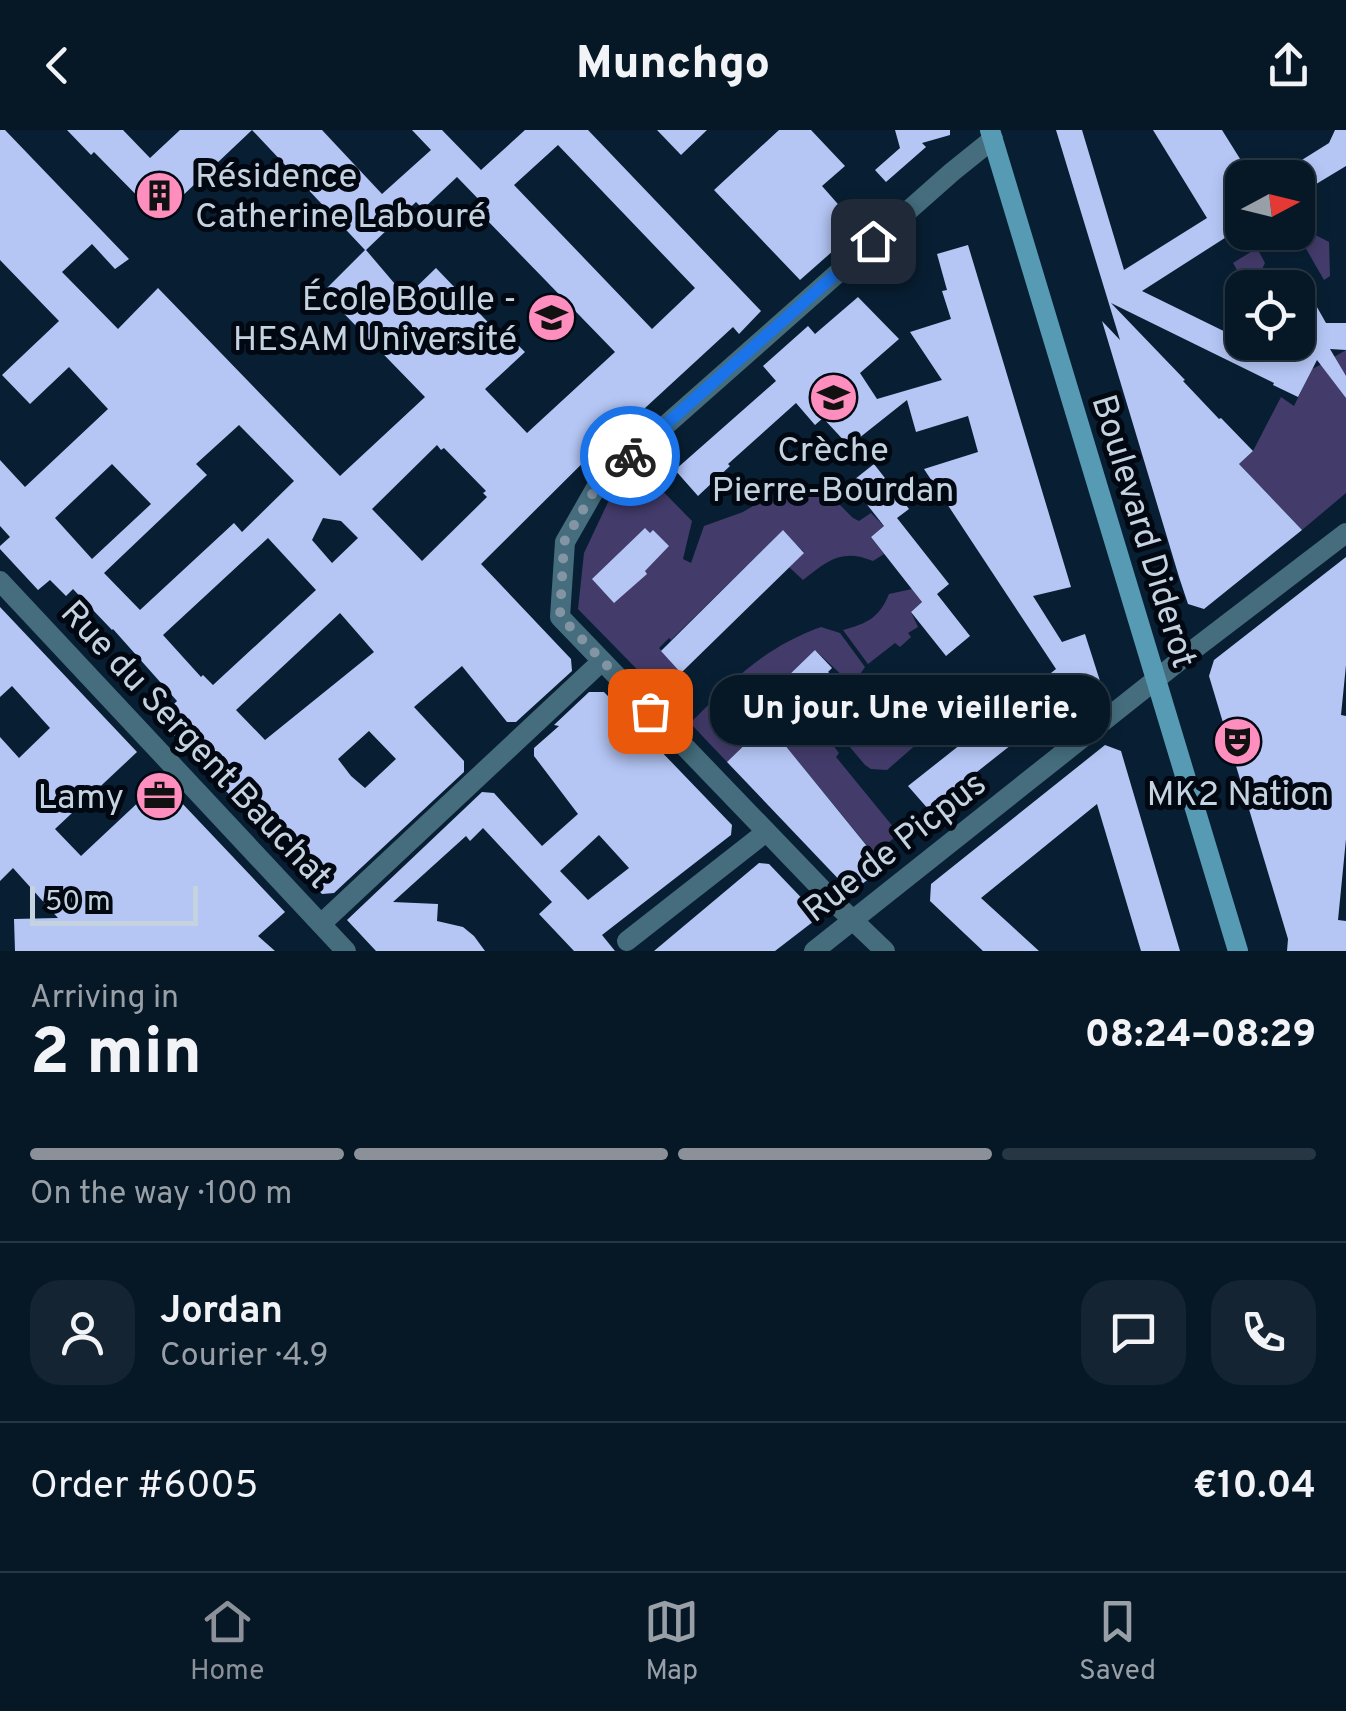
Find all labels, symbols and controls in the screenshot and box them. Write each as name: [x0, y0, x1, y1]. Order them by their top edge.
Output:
text: Munchgo: [576, 37, 770, 94]
icon: back: [30, 38, 85, 93]
icon: share: [1261, 38, 1316, 93]
place label: Résidence Catherine Labouré: [195, 156, 486, 240]
north arrow: [1225, 160, 1315, 250]
map controls: [1225, 160, 1315, 360]
building icon: Résidence Catherine Labouré: [134, 169, 186, 221]
pin: [831, 199, 916, 284]
icon: home: [846, 214, 901, 269]
button: locate: [1225, 270, 1315, 360]
place label: École Boulle - HESAM Université: [233, 278, 517, 363]
school or university icon: École Boulle - HESAM Université: [526, 292, 578, 344]
school or university icon: Crèche Pierre-Bourdan: [807, 371, 859, 423]
street label: Boulevard Diderot: [1080, 390, 1205, 674]
courier: [580, 406, 680, 506]
icon: bike: [603, 429, 658, 484]
place label: Crèche Pierre-Bourdan: [712, 430, 954, 514]
street label: Rue du Sergent Bauchat: [50, 593, 340, 899]
pin: [608, 669, 693, 754]
callout: Un jour. Une vieillerie.: [710, 676, 1110, 746]
icon: bag: [623, 684, 678, 739]
text: Un jour. Une vieillerie.: [742, 690, 1078, 730]
theatre icon: MK2 Nation: [1212, 715, 1264, 767]
street label: Rue de Picpus: [795, 763, 996, 934]
office icon: Lamy: [133, 770, 185, 822]
place label: MK2 Nation: [1147, 774, 1329, 818]
place label: Lamy: [37, 777, 124, 821]
scale bar: [30, 881, 198, 926]
text: 50 m: [45, 885, 111, 921]
text: Arriving in: [30, 979, 179, 1019]
text: 08:24–08:29: [1085, 1012, 1316, 1061]
text: 2 min: [30, 1015, 202, 1097]
text: On the way · 100 m: [30, 1175, 292, 1215]
button: person: [30, 1280, 135, 1385]
button: chat: [1081, 1280, 1186, 1385]
button: phone: [1211, 1280, 1316, 1385]
text: Jordan: [160, 1288, 283, 1337]
text: Courier · 4.9: [160, 1337, 329, 1377]
text: Order #6005: [30, 1463, 258, 1512]
text: €10.04: [1193, 1463, 1316, 1512]
tab: Home: [190, 1594, 264, 1690]
tab: Map: [644, 1594, 699, 1690]
tab: Saved: [1079, 1594, 1156, 1690]

